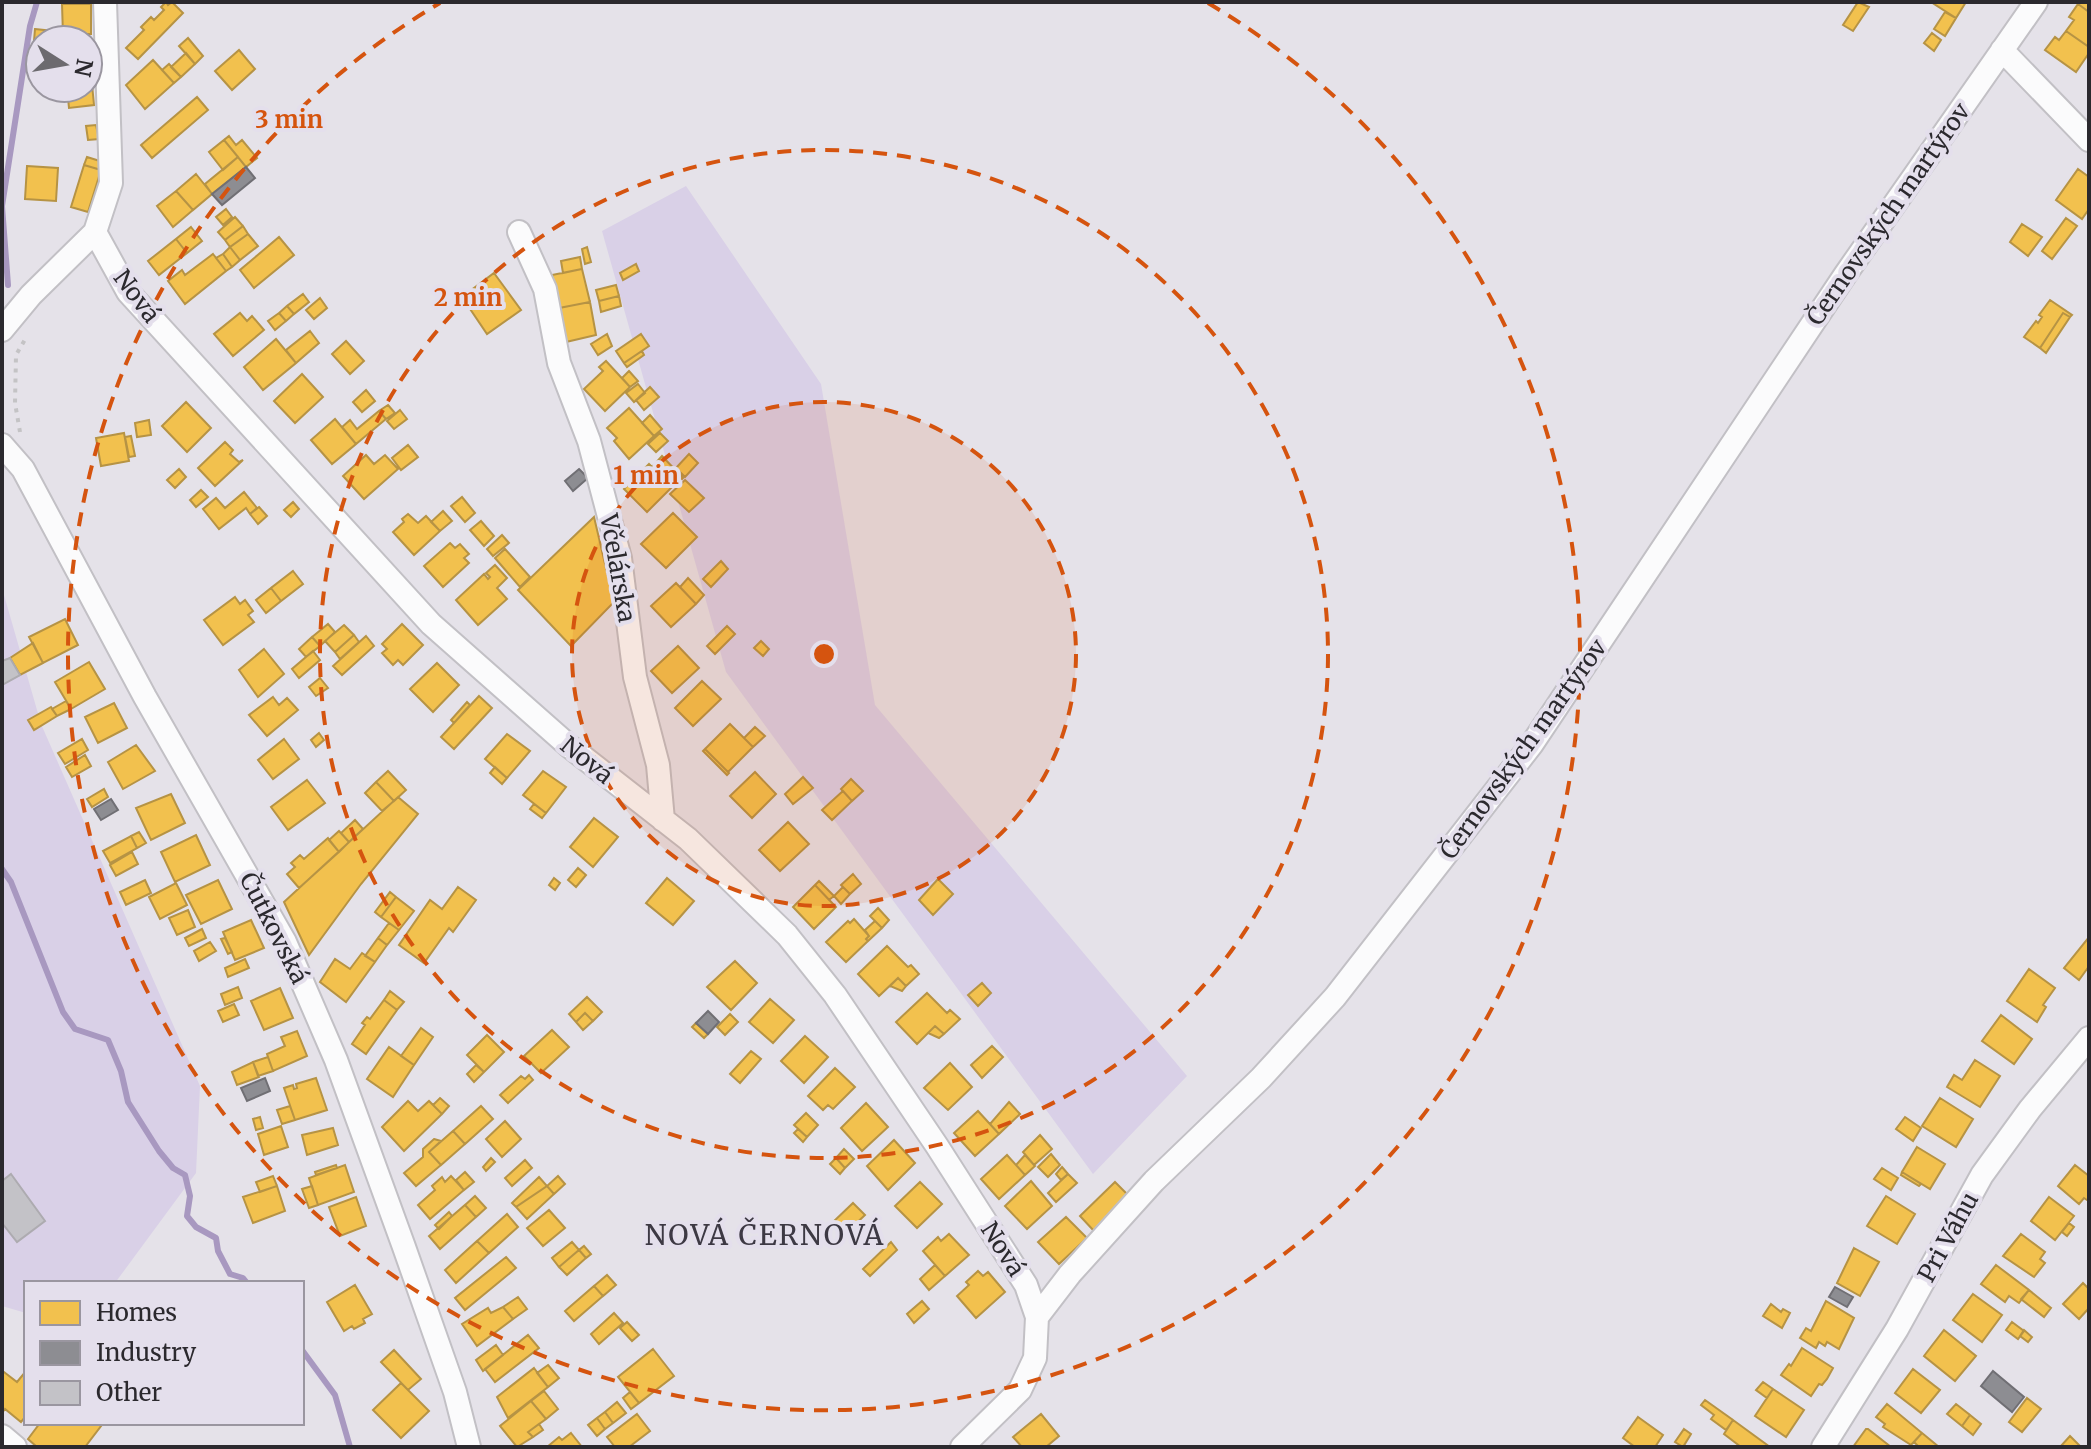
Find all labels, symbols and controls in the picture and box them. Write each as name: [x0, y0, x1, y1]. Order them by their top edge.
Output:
north arrow: [24, 24, 104, 104]
text: N: [68, 57, 99, 80]
street label: Černovských martýrov: [1799, 96, 1977, 331]
text: 3 min: [255, 104, 323, 135]
street label: Nová: [107, 263, 167, 329]
text: 2 min: [434, 282, 502, 313]
text: 1 min: [613, 460, 679, 491]
street label: Včelárska: [593, 510, 643, 625]
street label: Černovských martýrov: [1432, 632, 1613, 865]
centre of rings: [810, 640, 838, 668]
street label: Nová: [554, 729, 620, 791]
street label: Čutkovská: [233, 867, 316, 989]
street label: Pri Váhu: [1911, 1187, 1985, 1287]
street label: Nová: [974, 1216, 1032, 1282]
district label: NOVÁ ČERNOVÁ: [645, 1217, 885, 1253]
legend: [24, 1281, 304, 1425]
text: Homes: [96, 1297, 177, 1328]
text: Industry: [96, 1337, 196, 1368]
text: Other: [96, 1377, 162, 1408]

